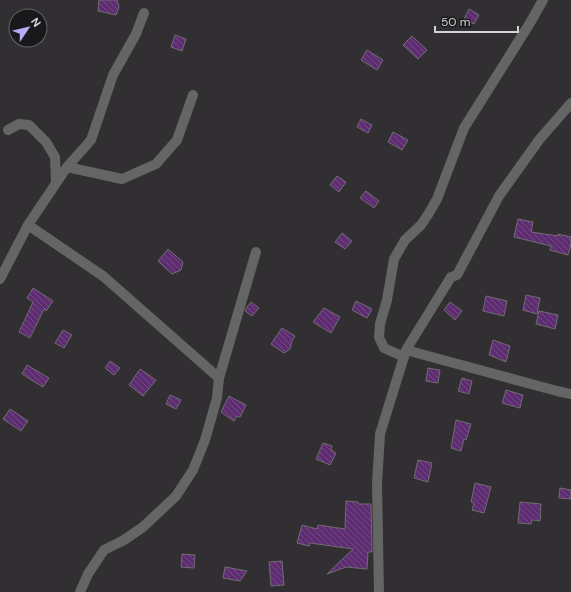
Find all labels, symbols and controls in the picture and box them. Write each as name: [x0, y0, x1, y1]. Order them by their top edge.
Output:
north arrow: [8, 8, 48, 48]
scale bar: [435, 8, 518, 34]
text: 50 m: [441, 14, 470, 30]
text: N: [28, 15, 44, 30]

